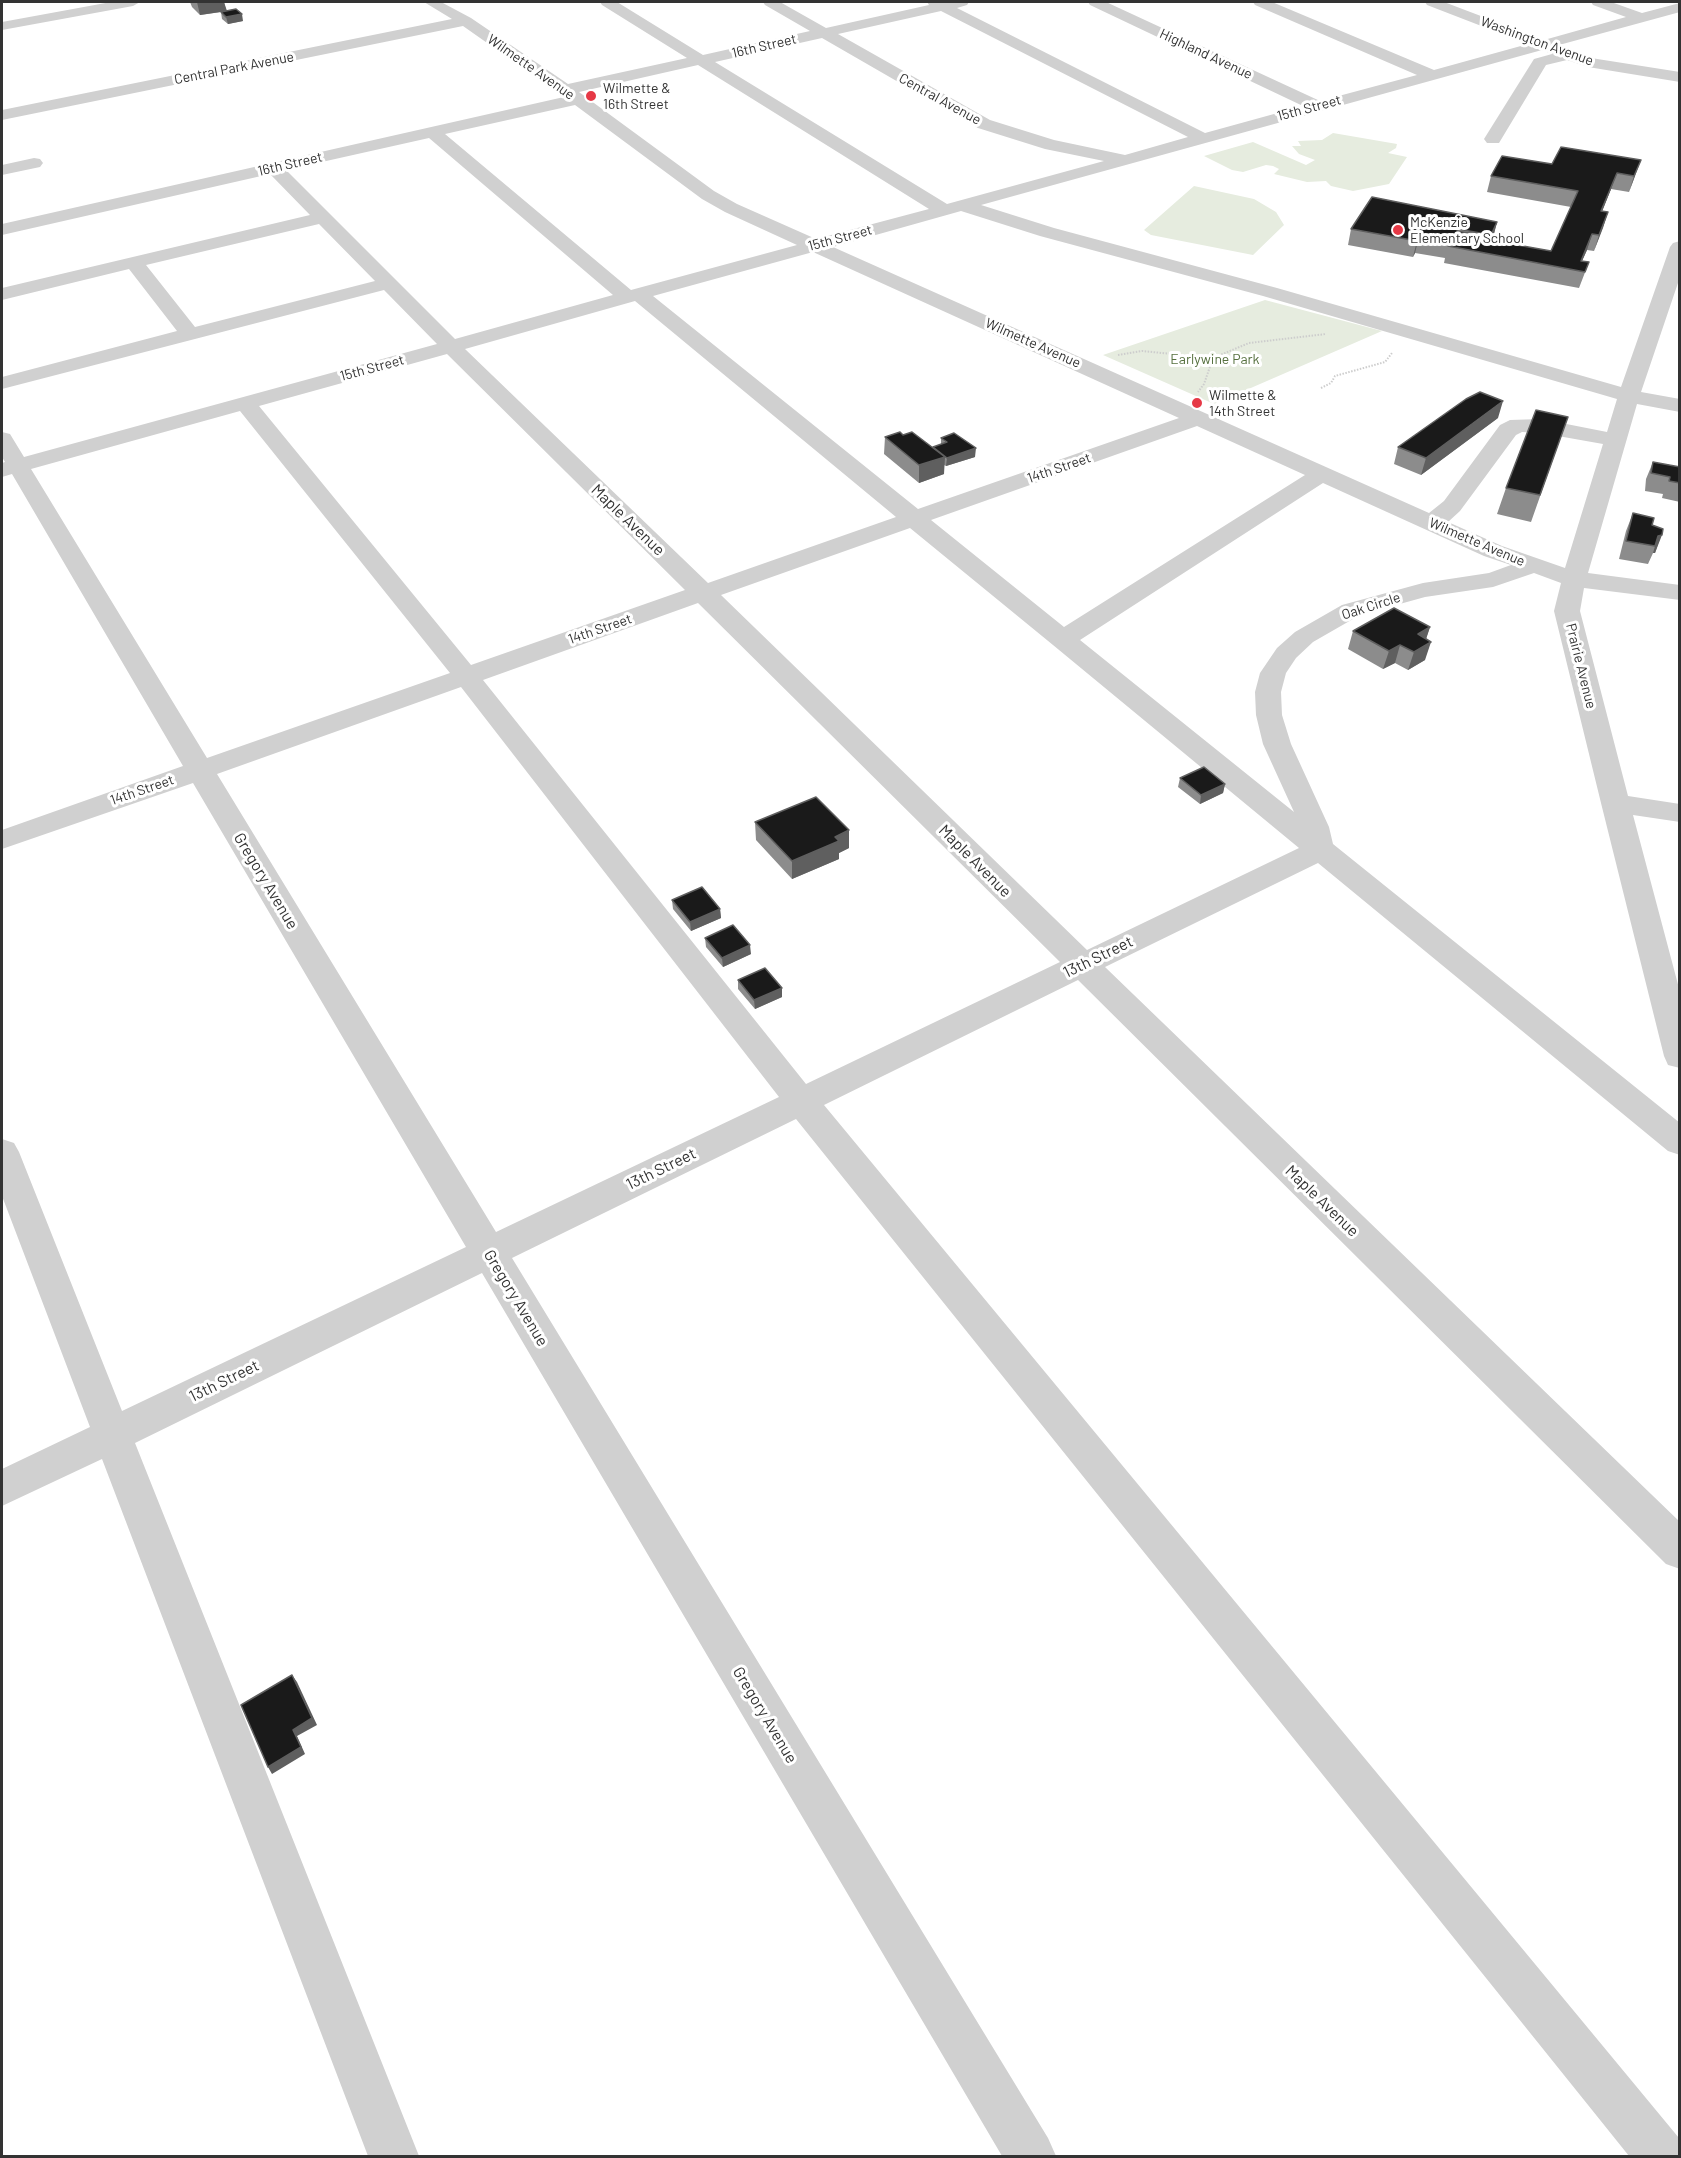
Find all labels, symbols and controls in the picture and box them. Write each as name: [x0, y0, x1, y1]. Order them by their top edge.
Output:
street label: Washington Avenue: [1478, 13, 1596, 69]
street label: Highland Avenue: [1157, 25, 1255, 83]
street label: 16th Street: [730, 30, 798, 62]
street label: Wilmette Avenue: [484, 31, 578, 103]
street label: Central Park Avenue: [173, 48, 295, 88]
street label: Central Avenue: [896, 70, 984, 128]
place label: Wilmette & 16th Street: [603, 80, 670, 112]
marker: Wilmette & 16th Street: [584, 89, 598, 103]
street label: 15th Street: [1275, 91, 1343, 125]
street label: 16th Street: [256, 148, 324, 180]
place label: McKenzie Elementary School: [1410, 214, 1524, 246]
street label: 15th Street: [806, 221, 874, 255]
marker: McKenzie Elementary School: [1391, 223, 1405, 237]
street label: Wilmette Avenue: [983, 314, 1083, 372]
street label: 15th Street: [338, 351, 406, 385]
park label: Earlywine Park: [1170, 351, 1260, 367]
place label: Wilmette & 14th Street: [1209, 387, 1276, 419]
marker: Wilmette & 14th Street: [1190, 396, 1204, 410]
street label: 14th Street: [1025, 449, 1093, 487]
street label: Maple Avenue: [587, 480, 669, 560]
street label: Wilmette Avenue: [1426, 514, 1528, 570]
street label: Oak Circle: [1340, 589, 1402, 623]
street label: 14th Street: [566, 610, 634, 648]
street label: Prairie Avenue: [1562, 622, 1600, 710]
street label: 14th Street: [108, 771, 176, 809]
street label: Maple Avenue: [935, 821, 1015, 901]
street label: Gregory Avenue: [230, 829, 302, 933]
street label: 13th Street: [1060, 932, 1136, 982]
street label: 13th Street: [623, 1144, 699, 1194]
street label: Maple Avenue: [1281, 1161, 1363, 1241]
street label: Gregory Avenue: [480, 1246, 552, 1350]
street label: 13th Street: [186, 1356, 262, 1406]
street label: Gregory Avenue: [729, 1663, 801, 1767]

